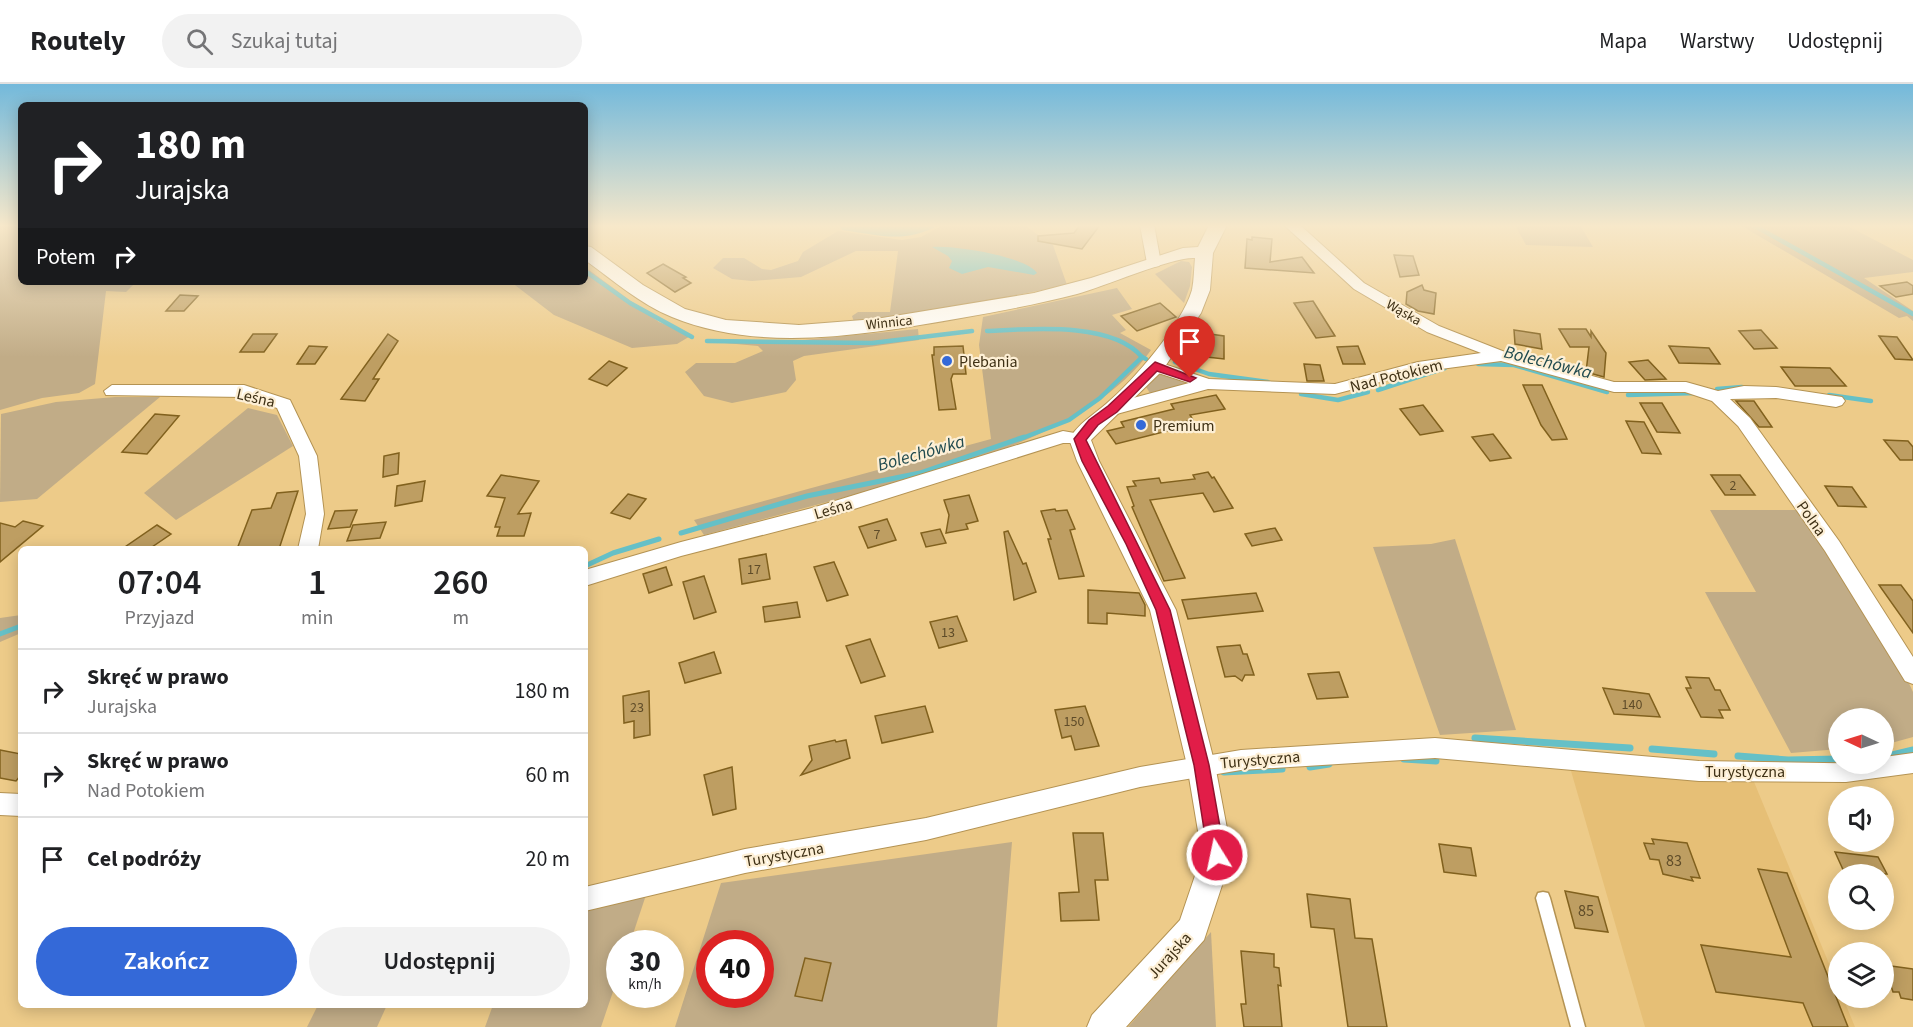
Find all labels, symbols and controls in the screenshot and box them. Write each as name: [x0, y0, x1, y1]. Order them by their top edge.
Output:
search box: [162, 14, 582, 68]
text: Routely: [30, 21, 126, 61]
icon: search: [183, 25, 216, 58]
text: Szukaj tutaj: [231, 25, 338, 57]
text: Mapa: [1599, 26, 1647, 56]
text: Warstwy: [1680, 26, 1754, 56]
text: Udostępnij: [1787, 26, 1883, 56]
text: 180 m: [135, 115, 246, 175]
icon: right: [36, 126, 114, 204]
text: Jurajska: [135, 171, 230, 210]
icon: right: [108, 240, 141, 273]
text: Potem: [36, 241, 96, 273]
street label: Wąska: [1382, 295, 1425, 331]
street label: Winnica: [865, 311, 913, 335]
pin: [1164, 316, 1215, 378]
icon: arrive: [1173, 325, 1206, 358]
water label: Bolechówka: [1501, 340, 1595, 386]
place label: Plebania: [959, 351, 1018, 373]
marker: Plebania: [940, 354, 954, 368]
street label: Nad Potokiem: [1348, 354, 1445, 398]
street label: Leśna: [234, 383, 277, 413]
place label: Premium: [1153, 415, 1215, 437]
marker: Premium: [1134, 418, 1148, 432]
water label: Bolechówka: [875, 429, 968, 478]
house number: 2: [1730, 476, 1737, 496]
street label: Leśna: [811, 493, 855, 525]
street label: Polna: [1791, 497, 1831, 541]
house number: 7: [874, 525, 881, 545]
text: 07:04: [118, 557, 201, 608]
text: 1: [308, 557, 326, 608]
text: 260: [433, 557, 488, 608]
house number: 17: [747, 560, 761, 580]
text: Przyjazd: [124, 604, 195, 632]
text: min: [301, 604, 333, 632]
text: m: [452, 604, 469, 632]
house number: 13: [941, 623, 955, 643]
text: Skręć w prawo: [87, 661, 229, 693]
icon: right: [36, 675, 69, 708]
text: 180 m: [515, 675, 570, 707]
text: Jurajska: [87, 693, 157, 721]
house number: 140: [1622, 695, 1642, 715]
house number: 23: [630, 698, 644, 718]
north arrow: [1828, 708, 1894, 774]
map controls: [1828, 708, 1894, 1008]
house number: 150: [1064, 712, 1084, 732]
text: Skręć w prawo: [87, 745, 229, 777]
street label: Turystyczna: [1219, 746, 1301, 774]
icon: right: [36, 759, 69, 792]
text: 60 m: [525, 759, 570, 791]
street label: Turystyczna: [1705, 761, 1785, 783]
text: Nad Potokiem: [87, 777, 205, 805]
button: sound: [1828, 786, 1894, 852]
position arrow: [1185, 823, 1249, 887]
street label: Turystyczna: [743, 837, 826, 873]
icon: arrive: [36, 843, 69, 876]
text: Cel podróży: [87, 843, 201, 875]
text: 20 m: [525, 843, 570, 875]
house number: 83: [1666, 850, 1682, 872]
button: search: [1828, 864, 1894, 930]
house number: 85: [1578, 900, 1594, 922]
button: Zakończ: [36, 927, 297, 996]
button: Udostępnij: [309, 927, 570, 996]
street label: Jurajska: [1143, 927, 1197, 984]
speed limit sign: 40: [696, 930, 774, 1008]
text: 30: [629, 940, 661, 983]
button: layers: [1828, 942, 1894, 1008]
text: km/h: [628, 974, 662, 995]

